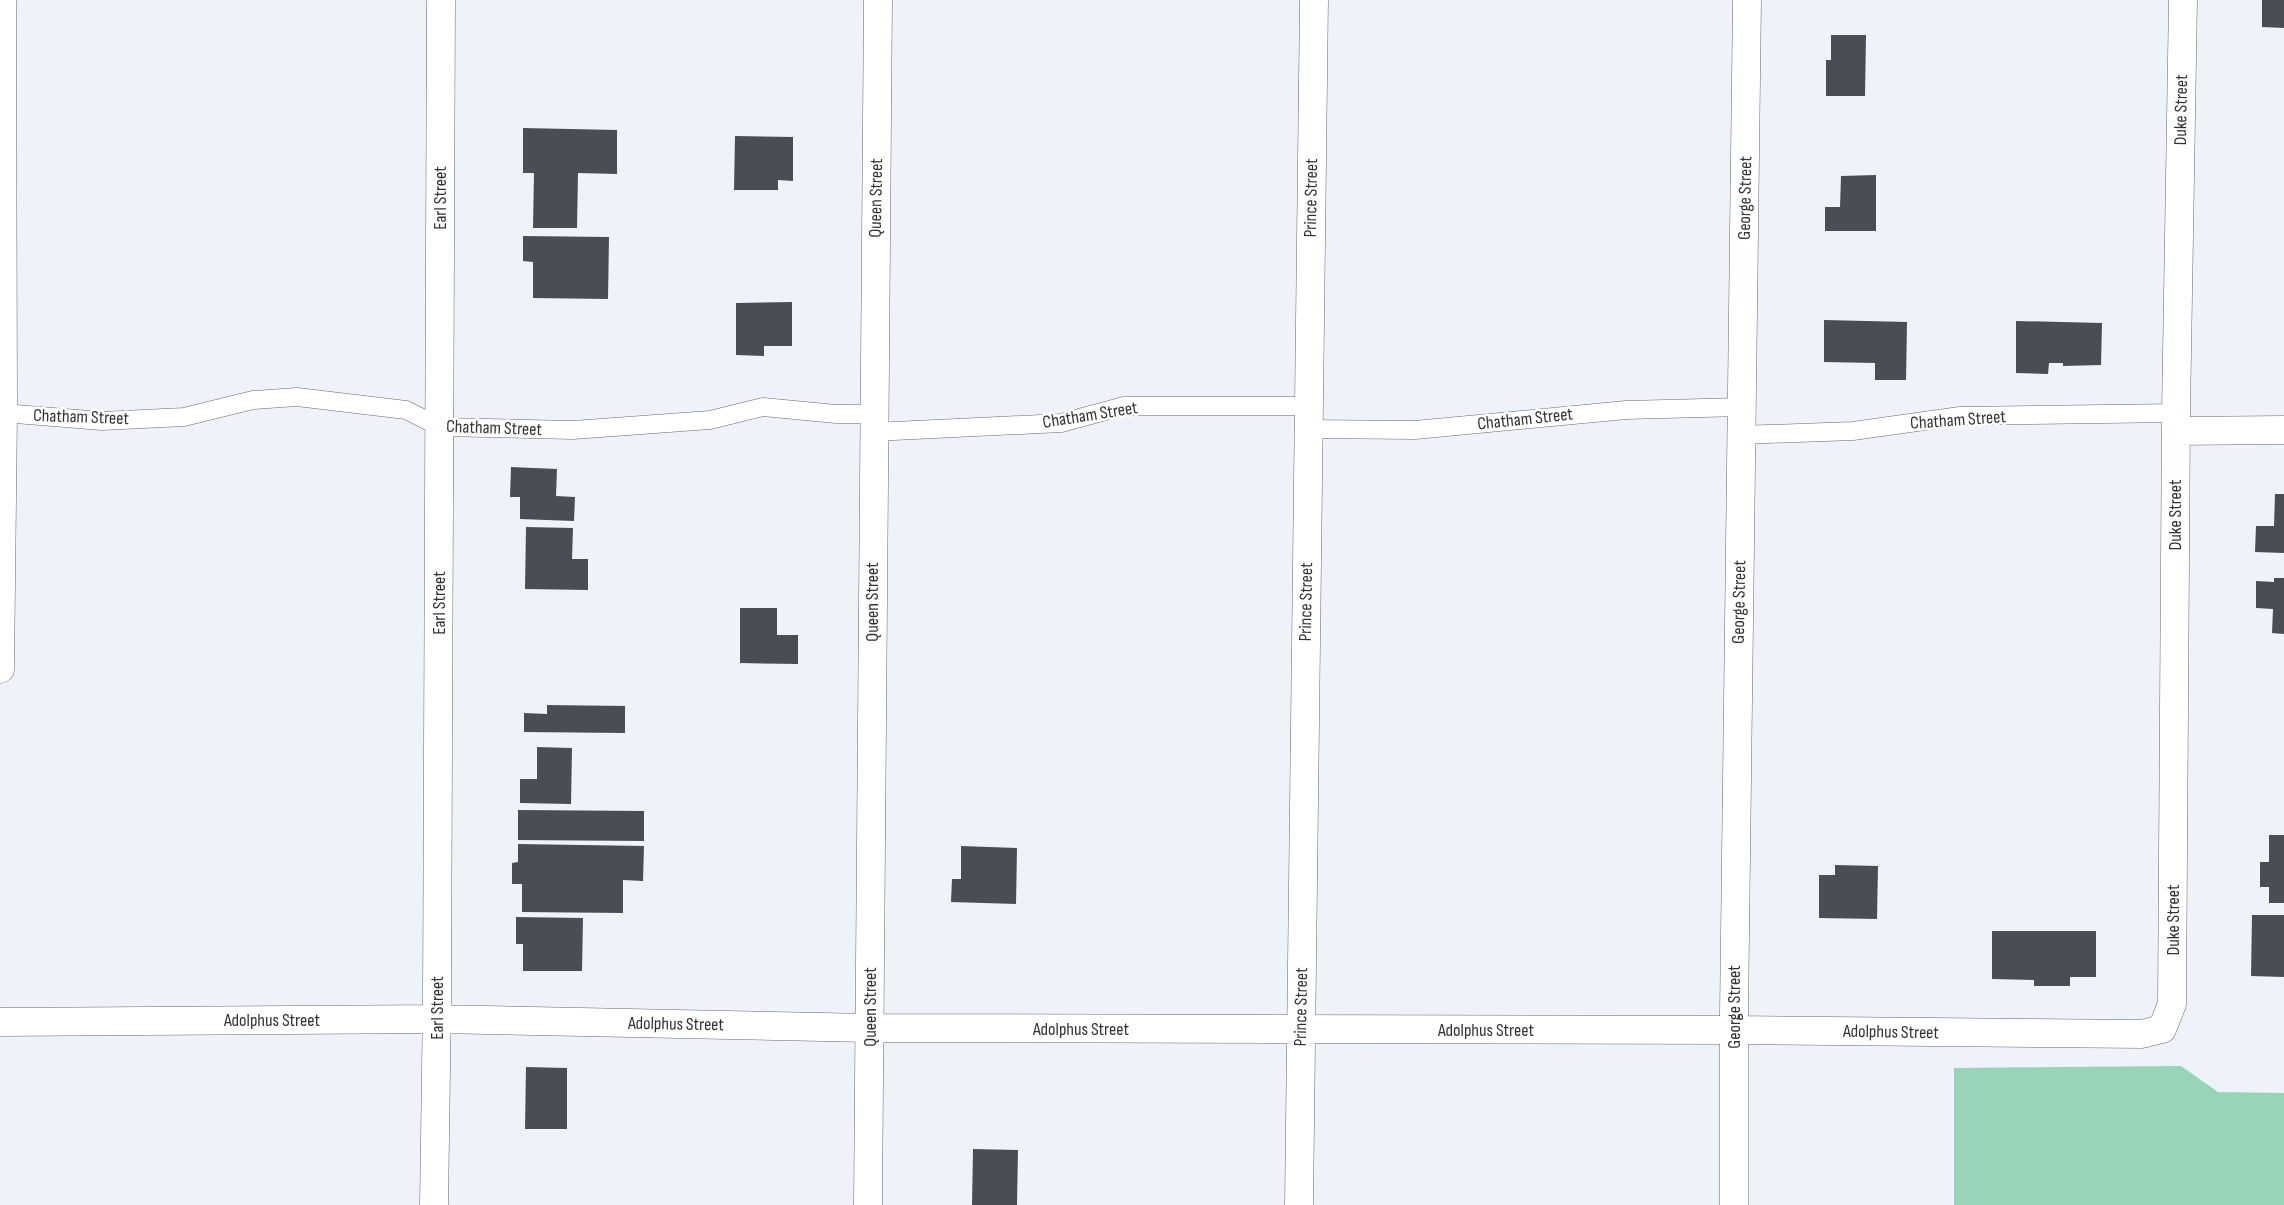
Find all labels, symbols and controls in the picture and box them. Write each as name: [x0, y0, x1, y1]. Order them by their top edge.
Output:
street label: Duke Street: [2170, 74, 2192, 146]
street label: George Street: [1734, 156, 1756, 240]
street label: Queen Street: [865, 158, 887, 238]
street label: Prince Street: [1300, 158, 1322, 238]
street label: Earl Street: [430, 166, 451, 230]
street label: Chatham Street: [1041, 397, 1139, 433]
street label: Chatham Street: [1476, 403, 1574, 434]
street label: Chatham Street: [33, 405, 130, 429]
street label: Chatham Street: [1909, 406, 2007, 434]
street label: Chatham Street: [446, 416, 543, 440]
street label: Duke Street: [2165, 479, 2186, 551]
street label: George Street: [1728, 560, 1750, 644]
street label: Queen Street: [862, 562, 883, 642]
street label: Prince Street: [1295, 562, 1317, 642]
street label: Earl Street: [429, 571, 450, 635]
street label: Duke Street: [2163, 884, 2184, 956]
street label: George Street: [1724, 965, 1745, 1049]
street label: Queen Street: [860, 967, 881, 1047]
street label: Prince Street: [1290, 967, 1312, 1047]
street label: Earl Street: [427, 976, 448, 1040]
street label: Adolphus Street: [223, 1010, 320, 1031]
street label: Adolphus Street: [627, 1013, 725, 1035]
street label: Adolphus Street: [1032, 1019, 1129, 1040]
street label: Adolphus Street: [1437, 1020, 1534, 1041]
street label: Adolphus Street: [1842, 1021, 1940, 1043]

